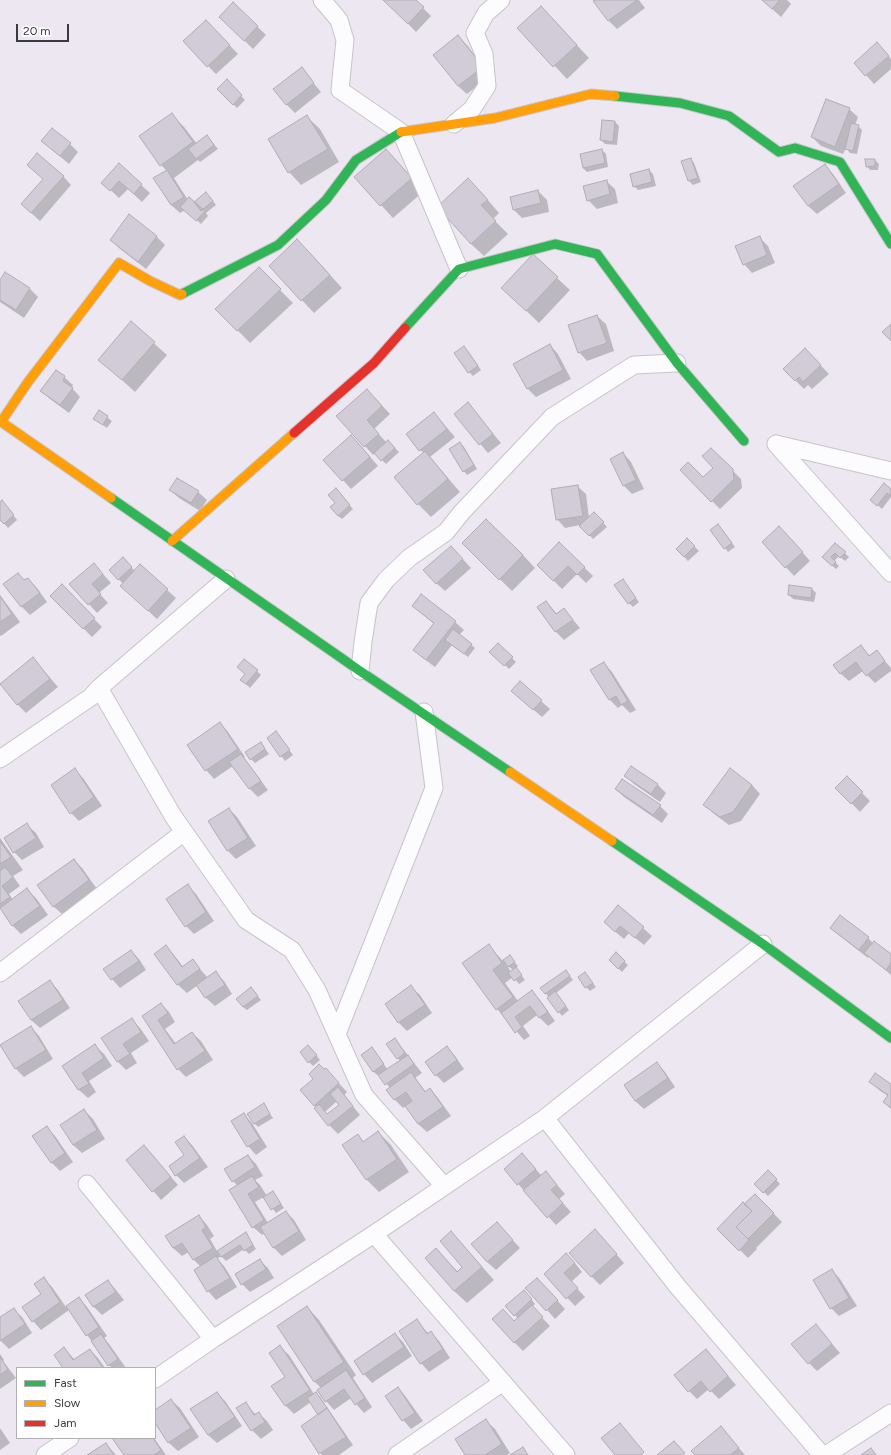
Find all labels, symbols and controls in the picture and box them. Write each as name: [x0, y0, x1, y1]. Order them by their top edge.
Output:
scale bar: [18, 16, 71, 42]
text: 20 m: [23, 24, 51, 38]
legend: [16, 1367, 156, 1439]
text: Fast: [54, 1376, 77, 1390]
text: Slow: [54, 1396, 80, 1410]
text: Jam: [54, 1416, 77, 1430]

